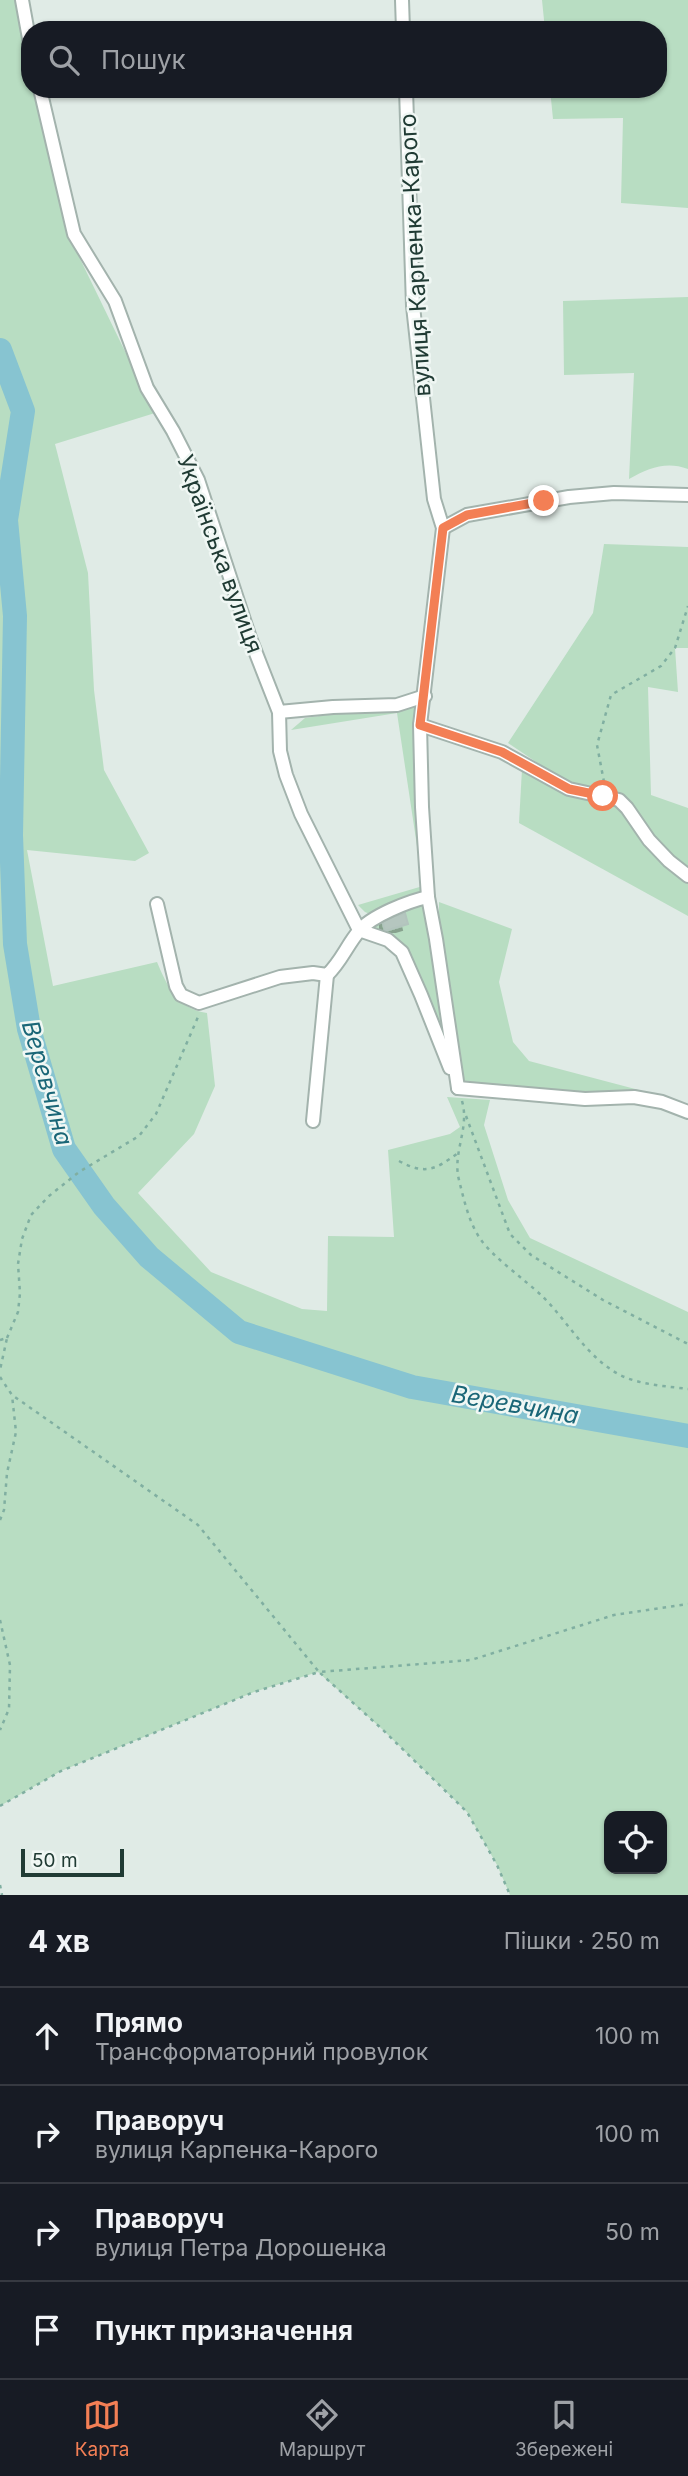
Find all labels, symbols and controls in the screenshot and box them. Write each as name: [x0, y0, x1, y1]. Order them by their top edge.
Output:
search box: [21, 21, 667, 98]
icon: search: [45, 41, 83, 79]
text: Пошук: [101, 44, 186, 75]
street label: вулиця Карпенка-Карого: [394, 113, 436, 397]
street label: Українська вулиця: [171, 451, 269, 657]
route end: [528, 485, 559, 516]
route start: [587, 780, 618, 811]
water label: Веревчина: [16, 1017, 79, 1149]
water label: Веревчина: [449, 1379, 581, 1430]
map controls: [604, 1811, 667, 1874]
button: locate: [604, 1811, 667, 1874]
scale bar: [21, 1846, 124, 1878]
text: 50 m: [32, 1849, 78, 1872]
text: 4 хв: [28, 1923, 90, 1959]
text: Пішки · 250 m: [504, 1927, 660, 1955]
text: Прямо: [95, 2007, 183, 2038]
icon: ahead: [28, 2017, 66, 2055]
text: 100 m: [595, 2022, 660, 2050]
text: Трансформаторний провулок: [95, 2038, 428, 2066]
text: Праворуч: [95, 2105, 224, 2136]
icon: right: [28, 2115, 66, 2153]
text: 100 m: [595, 2120, 660, 2148]
text: вулиця Карпенка-Карого: [95, 2136, 378, 2164]
text: Праворуч: [95, 2203, 224, 2234]
icon: right: [28, 2213, 66, 2251]
text: 50 m: [605, 2218, 660, 2246]
text: вулиця Петра Дорошенка: [95, 2234, 387, 2262]
icon: arrive: [28, 2311, 66, 2349]
text: Пункт призначення: [95, 2315, 353, 2346]
tab: Карта: [75, 2396, 129, 2461]
tab: Маршрут: [279, 2396, 365, 2461]
tab: Збережені: [515, 2396, 613, 2461]

